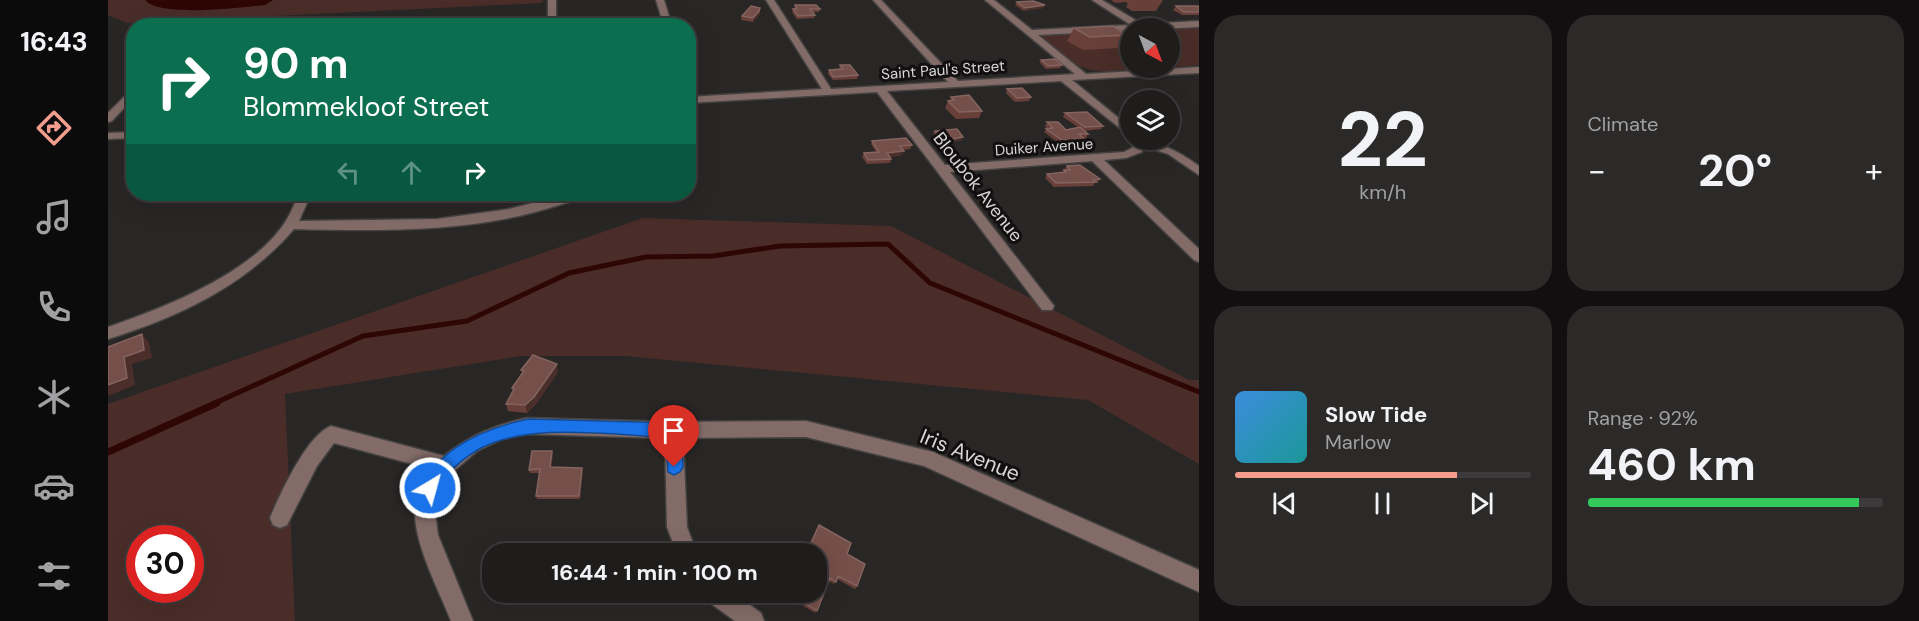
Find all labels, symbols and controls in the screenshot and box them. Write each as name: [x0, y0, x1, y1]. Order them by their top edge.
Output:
north arrow: [1120, 18, 1180, 78]
map controls: [1120, 18, 1180, 150]
text: 16:43: [20, 24, 88, 59]
text: 90 m: [243, 36, 349, 91]
icon: right: [144, 42, 222, 120]
street label: Saint Paul's Street: [881, 56, 1006, 84]
text: Blommekloof Street: [243, 89, 489, 124]
text: 22: [1338, 89, 1428, 190]
button: layers: [1120, 90, 1180, 150]
icon: directions: [33, 107, 75, 149]
text: Climate: [1588, 111, 1658, 137]
street label: Bloubok Avenue: [928, 127, 1028, 247]
street label: Duiker Avenue: [994, 134, 1094, 160]
text: 20°: [1698, 141, 1772, 200]
text: −: [1588, 149, 1606, 192]
text: +: [1865, 149, 1883, 192]
icon: left: [332, 156, 365, 189]
icon: ahead: [395, 156, 428, 189]
icon: right: [458, 156, 491, 189]
text: km/h: [1359, 179, 1406, 205]
icon: music: [33, 196, 75, 238]
icon: phone: [33, 286, 75, 328]
icon: climate: [33, 376, 75, 418]
text: Slow Tide: [1325, 400, 1427, 429]
pin: [648, 405, 699, 467]
text: Range · 92%: [1588, 405, 1698, 431]
icon: arrive: [657, 414, 690, 447]
street label: Iris Avenue: [916, 422, 1024, 488]
text: Marlow: [1325, 429, 1391, 455]
text: 460 km: [1588, 435, 1756, 494]
position arrow: [398, 456, 462, 520]
icon: car: [33, 465, 75, 507]
icon: previous: [1268, 487, 1301, 520]
icon: pause: [1366, 487, 1399, 520]
icon: next: [1465, 487, 1498, 520]
speed limit sign: 30: [126, 525, 204, 603]
icon: filters: [33, 555, 75, 597]
text: 16:44 · 1 min · 100 m: [551, 558, 758, 587]

